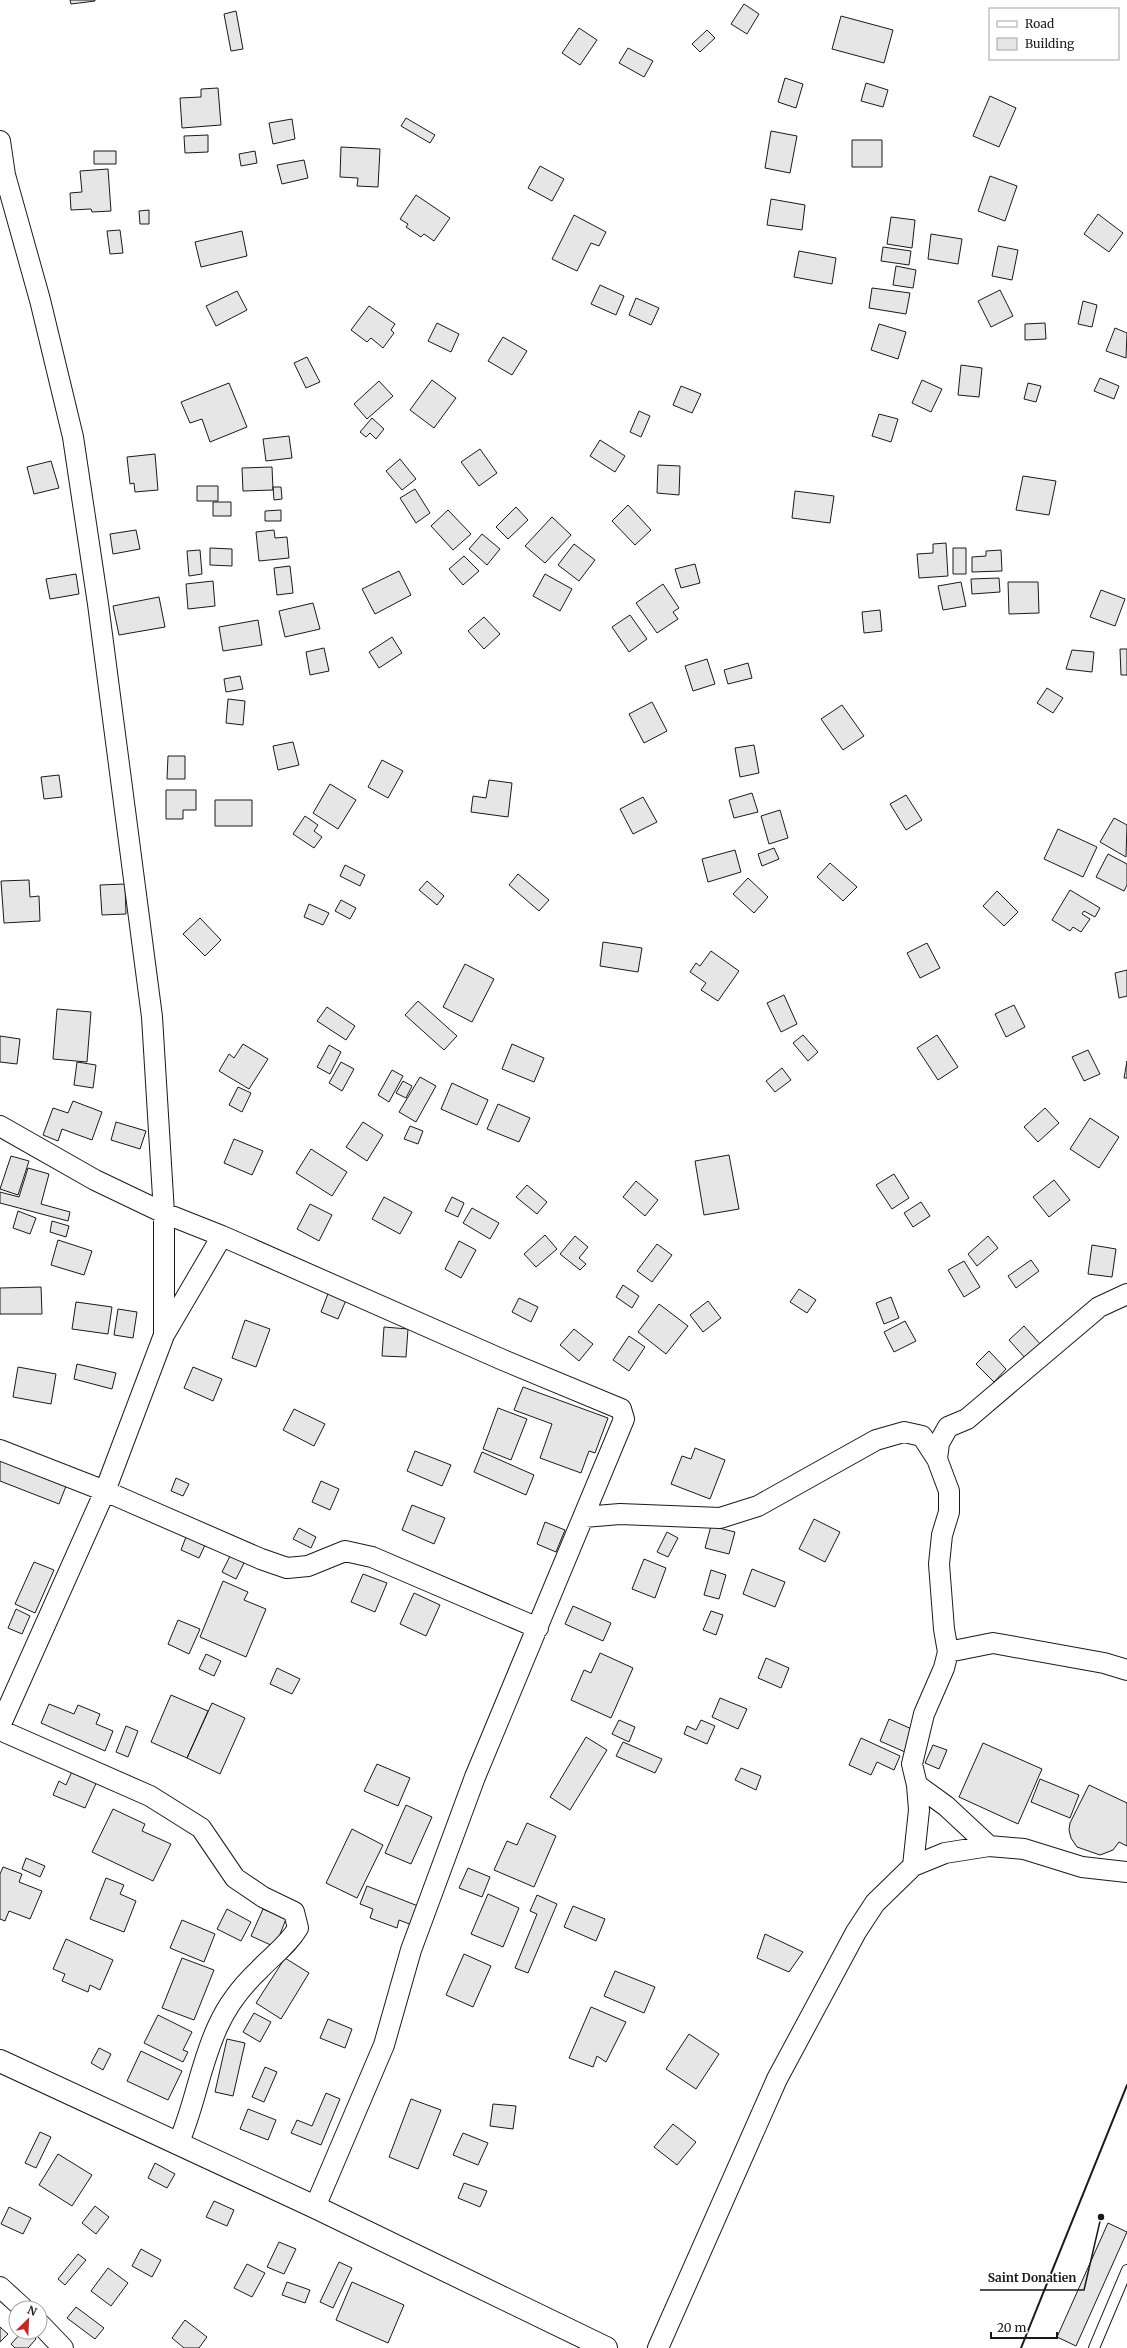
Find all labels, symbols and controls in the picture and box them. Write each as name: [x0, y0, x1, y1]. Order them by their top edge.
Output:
legend: [989, 8, 1119, 60]
text: Road: [1025, 16, 1054, 31]
text: Building: [1025, 36, 1075, 51]
callout: Saint Donatien: [980, 2266, 1084, 2290]
text: Saint Donatien: [988, 2270, 1076, 2285]
north arrow: [8, 2300, 48, 2340]
text: N: [25, 2303, 39, 2319]
scale bar: [991, 2314, 1057, 2340]
text: 20 m: [997, 2320, 1026, 2335]

